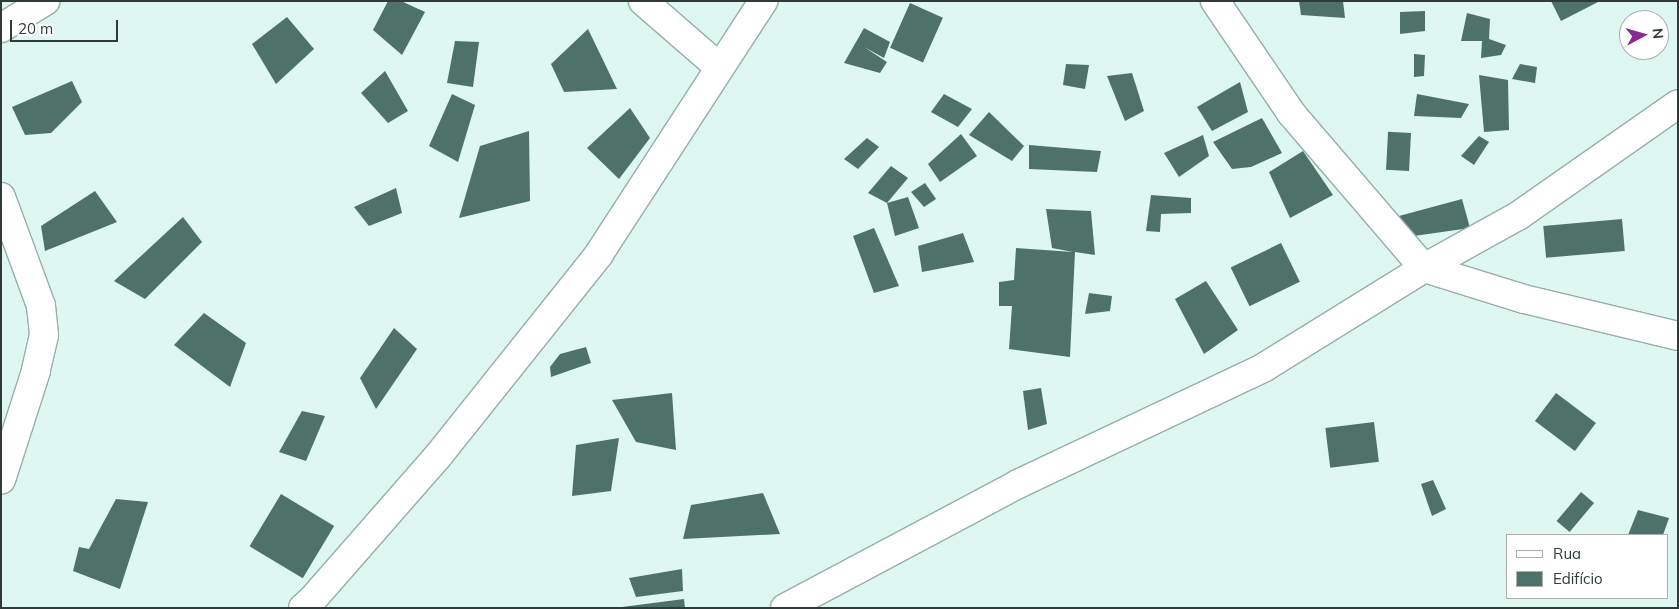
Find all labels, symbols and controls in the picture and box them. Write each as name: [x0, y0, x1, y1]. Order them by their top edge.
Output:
scale bar: [12, 10, 120, 42]
north arrow: [1619, 10, 1669, 60]
text: 20 m: [18, 19, 53, 38]
text: N: [1648, 27, 1667, 40]
legend: [1506, 534, 1669, 599]
text: Rua: [1553, 544, 1581, 563]
text: Edifício: [1553, 569, 1603, 588]

